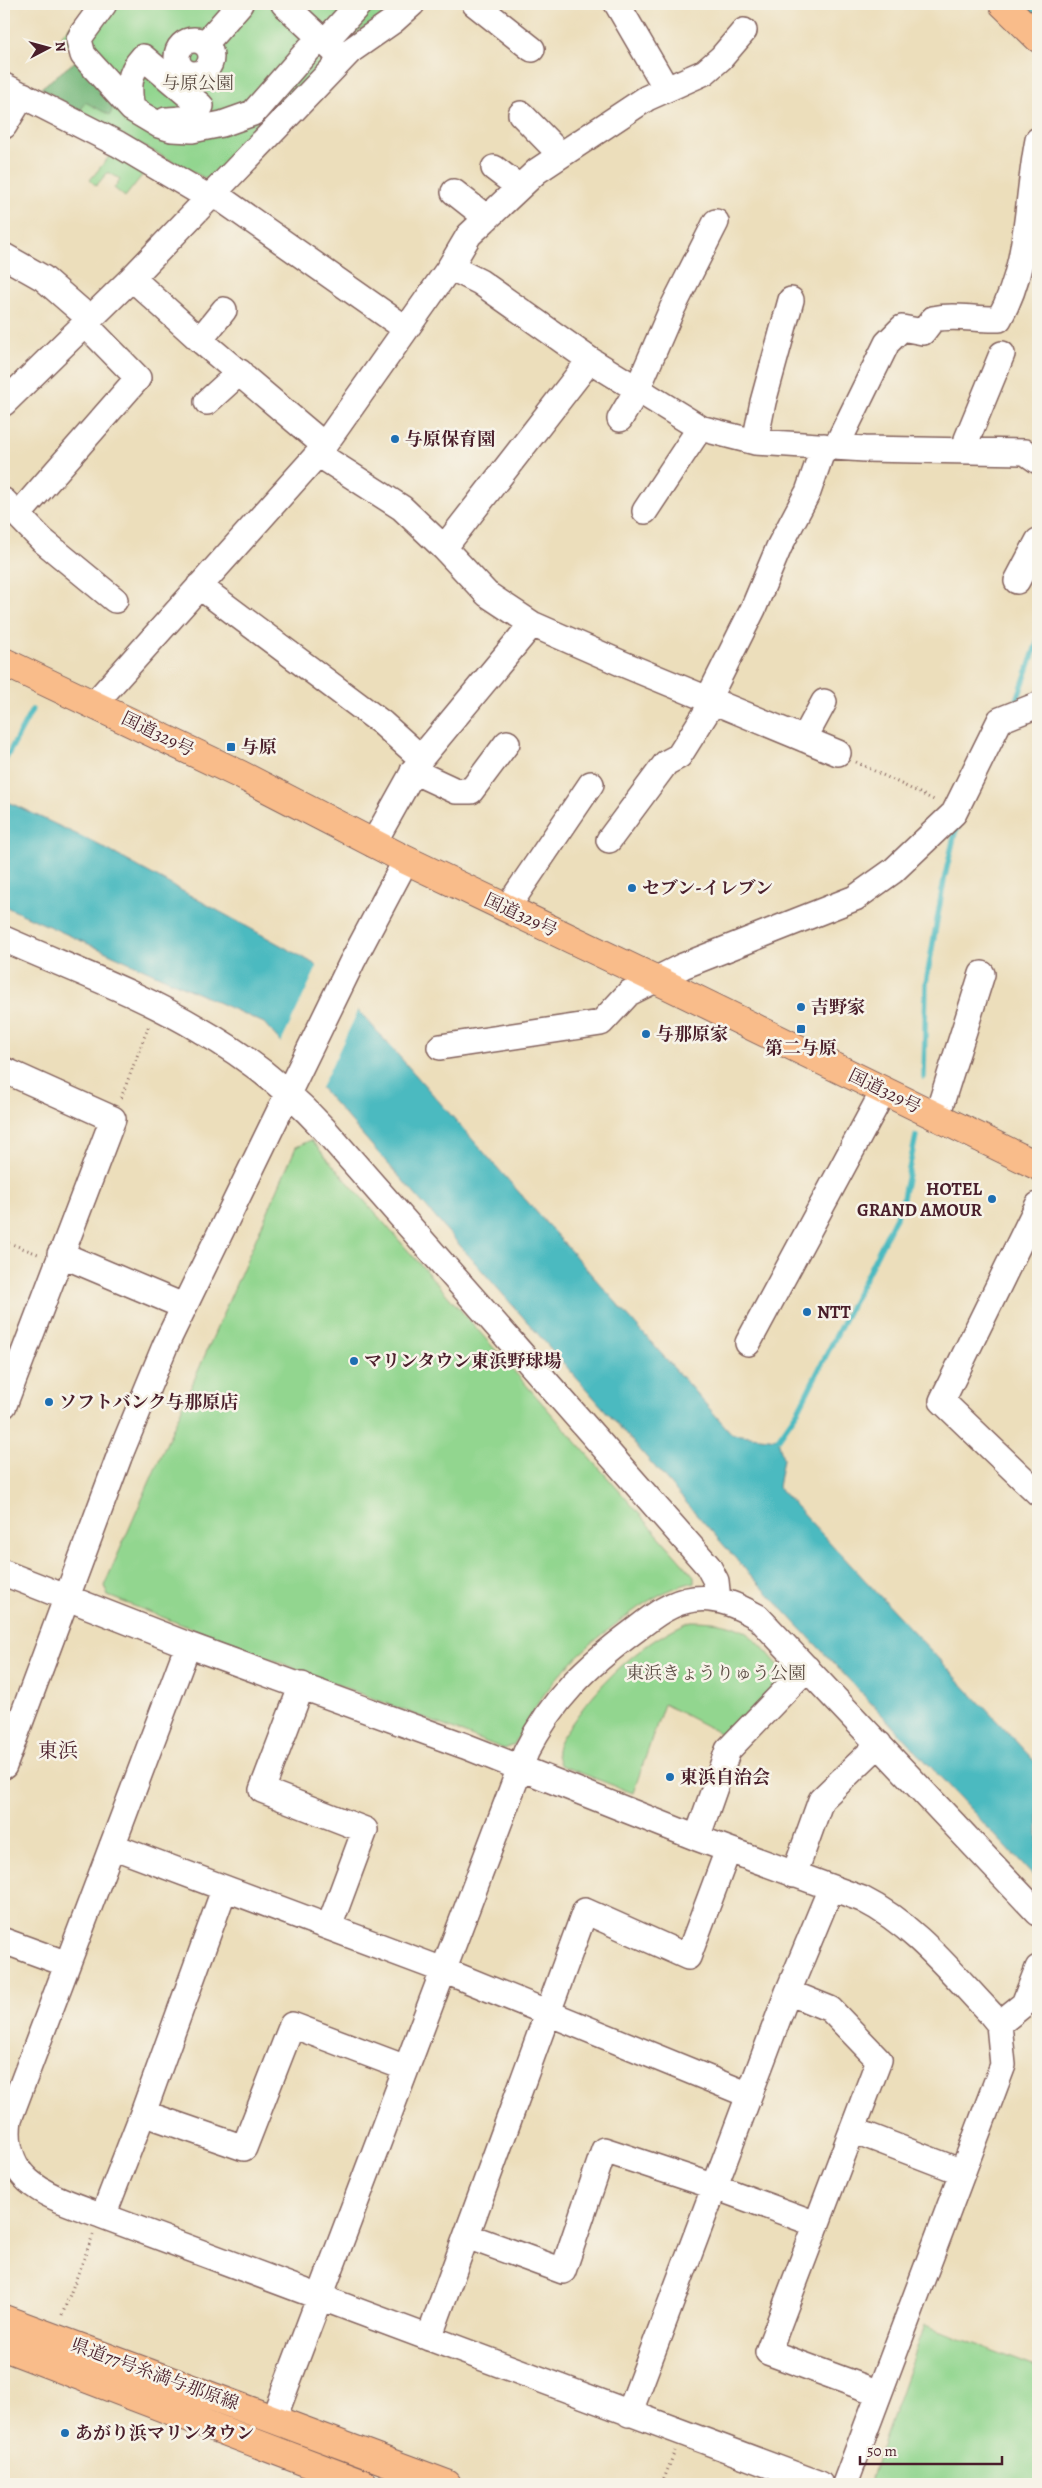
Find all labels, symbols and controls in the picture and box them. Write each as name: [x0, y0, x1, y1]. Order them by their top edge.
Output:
north arrow: [22, 22, 72, 72]
text: N: [50, 41, 70, 53]
park label: 与原公園: [162, 71, 234, 95]
place label: 与原保育園: [405, 427, 495, 451]
marker: 与原保育園: [389, 433, 401, 445]
street label: 国道329号: [118, 706, 198, 762]
place label: 与原: [241, 735, 277, 759]
marker: 与原: [225, 741, 237, 753]
place label: セブン-イレブン: [642, 876, 773, 900]
marker: セブン-イレブン: [626, 882, 638, 894]
street label: 国道329号: [480, 888, 562, 942]
place label: 吉野家: [811, 995, 865, 1019]
marker: 吉野家: [795, 1001, 807, 1013]
place label: 与那原家: [656, 1022, 728, 1046]
marker: 第二与原: [795, 1023, 807, 1035]
marker: 与那原家: [640, 1028, 652, 1040]
place label: 第二与原: [765, 1036, 837, 1060]
street label: 国道329号: [845, 1063, 925, 1119]
place label: HOTEL GRAND AMOUR: [857, 1177, 982, 1222]
marker: HOTEL GRAND AMOUR: [986, 1193, 998, 1205]
place label: NTT: [817, 1300, 851, 1324]
marker: NTT: [801, 1306, 813, 1318]
place label: マリンタウン東浜野球場: [364, 1349, 561, 1373]
marker: マリンタウン東浜野球場: [348, 1355, 360, 1367]
place label: ソフトバンク与那原店: [59, 1390, 238, 1414]
marker: ソフトバンク与那原店: [43, 1396, 55, 1408]
park label: 東浜きょうりゅう公園: [626, 1661, 806, 1685]
district label: 東浜: [38, 1737, 78, 1764]
place label: 東浜自治会: [680, 1765, 770, 1789]
marker: 東浜自治会: [664, 1771, 676, 1783]
street label: 県道77号糸満与那原線: [68, 2332, 242, 2416]
place label: あがり浜マリンタウン: [75, 2421, 254, 2445]
marker: あがり浜マリンタウン: [59, 2427, 71, 2439]
scale bar: [860, 2433, 1002, 2465]
text: 50 m: [867, 2441, 897, 2461]

